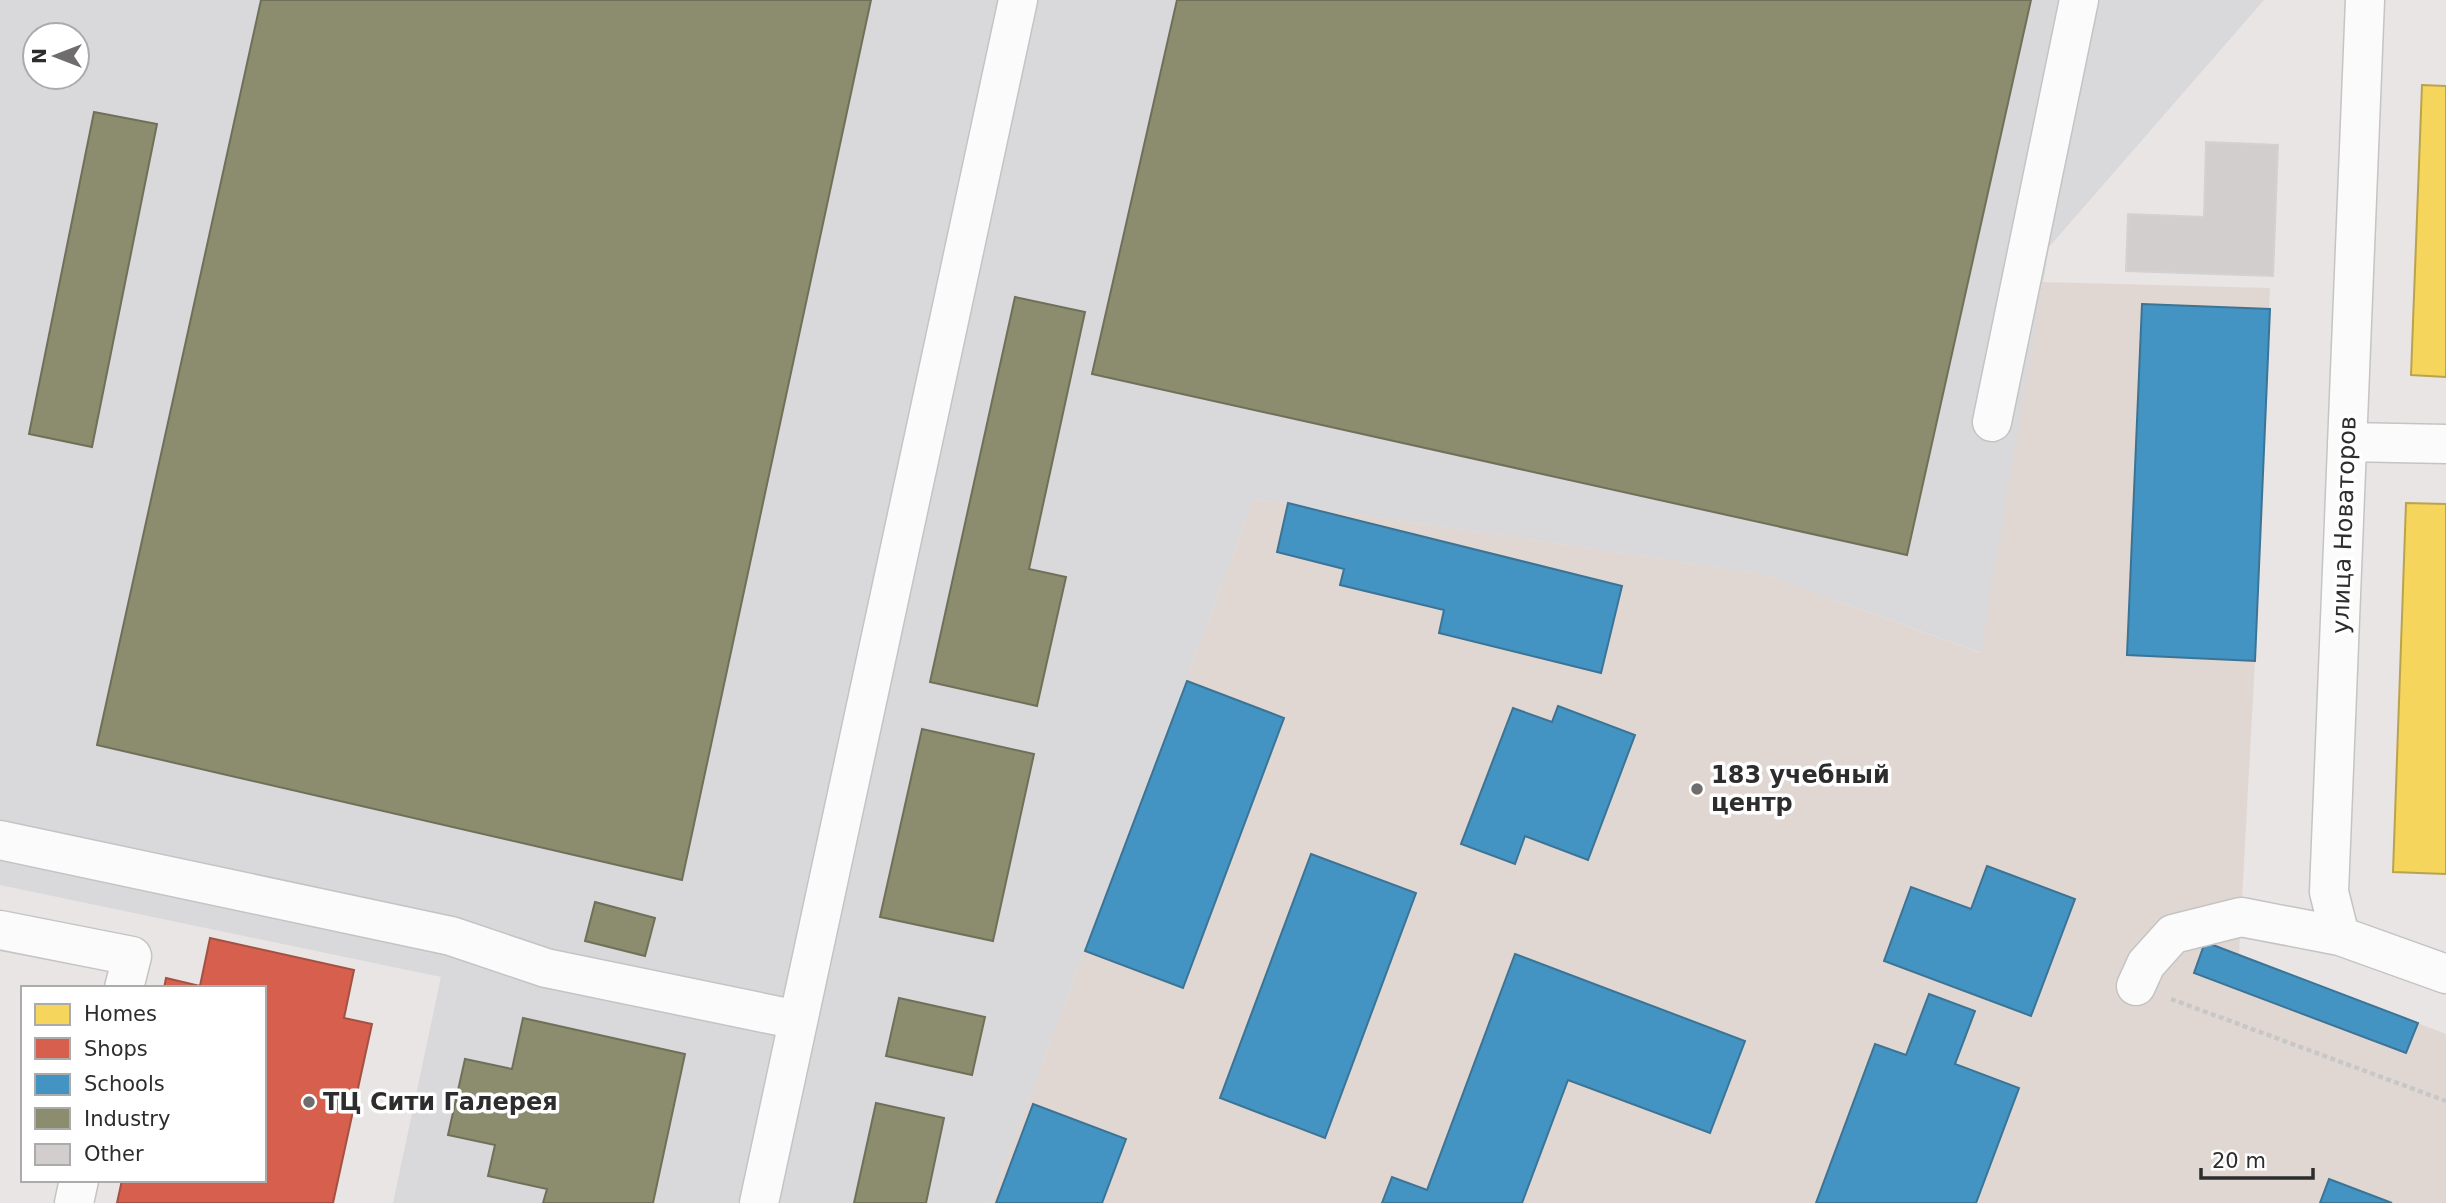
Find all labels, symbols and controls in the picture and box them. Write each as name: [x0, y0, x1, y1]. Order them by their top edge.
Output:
north arrow: [21, 21, 91, 91]
text: N: [28, 48, 50, 64]
street label: улица Новаторов: [2326, 416, 2362, 634]
place label: 183 учебный центр: [1711, 761, 1890, 817]
marker: 183 учебный центр: [1689, 781, 1705, 797]
legend: [21, 986, 266, 1182]
text: Homes: [84, 1002, 157, 1026]
text: Shops: [84, 1037, 148, 1061]
text: Schools: [84, 1072, 165, 1096]
place label: ТЦ Сити Галерея: [323, 1088, 558, 1116]
marker: ТЦ Сити Галерея: [301, 1094, 317, 1110]
text: Industry: [84, 1107, 170, 1131]
scale bar: [2201, 1136, 2313, 1180]
text: Other: [84, 1142, 144, 1166]
text: 20 m: [2212, 1149, 2266, 1173]

